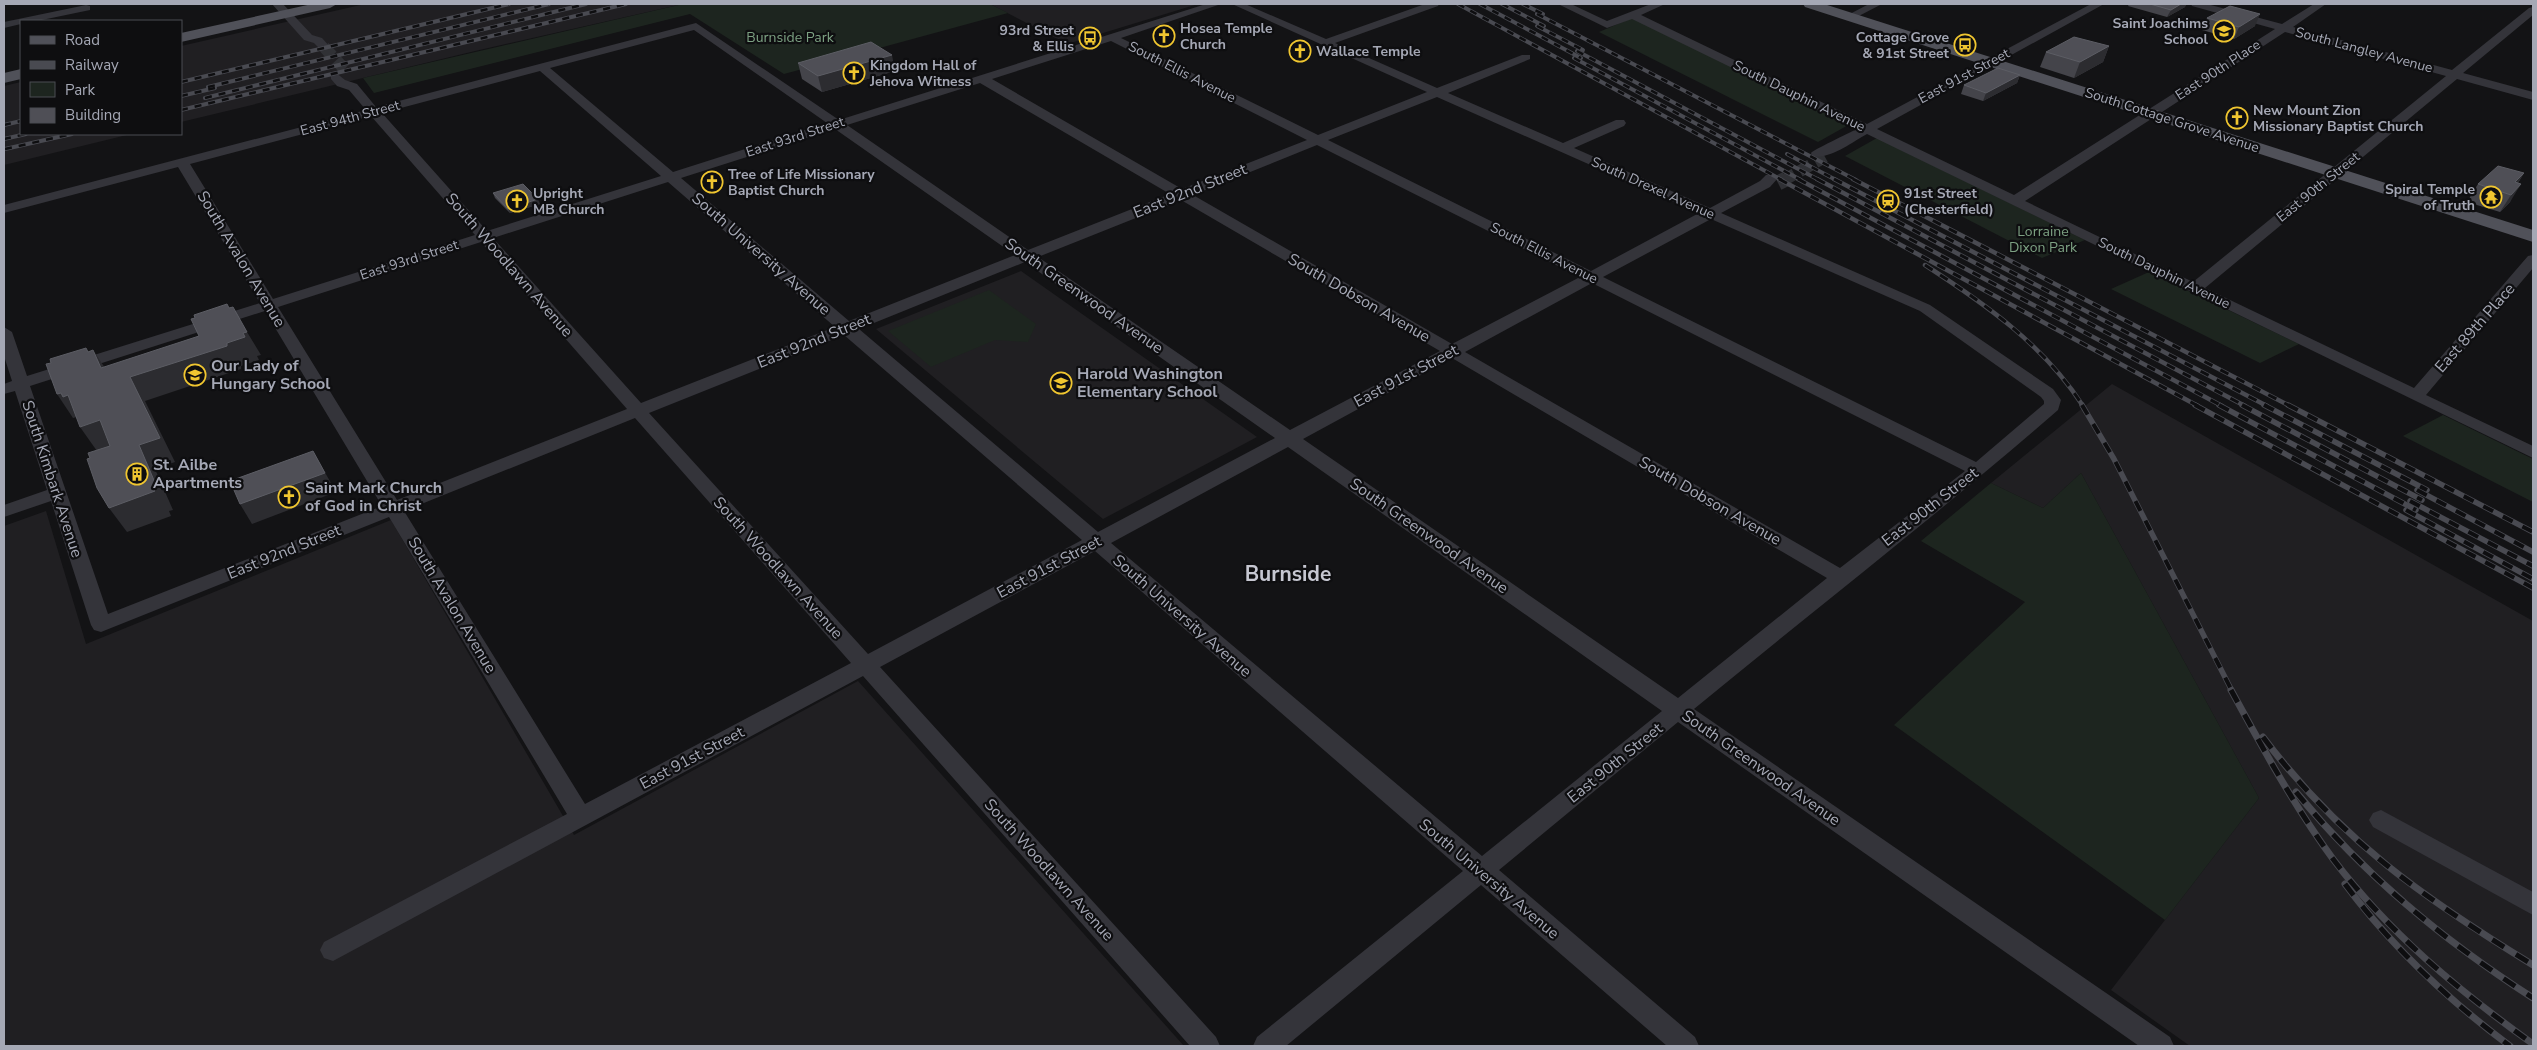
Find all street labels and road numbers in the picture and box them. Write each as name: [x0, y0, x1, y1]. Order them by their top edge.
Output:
street label: South Langley Avenue: [2293, 22, 2435, 78]
street label: East 90th Place: [2172, 35, 2264, 105]
street label: South Ellis Avenue: [1125, 37, 1239, 107]
street label: East 91st Street: [1915, 44, 2013, 108]
street label: South Dauphin Avenue: [1730, 56, 1868, 136]
street label: South Cottage Grove Avenue: [2082, 83, 2262, 157]
street label: East 94th Street: [298, 96, 402, 140]
street label: East 93rd Street: [743, 112, 847, 162]
street label: East 90th Street: [2272, 147, 2364, 227]
street label: South Drexel Avenue: [1588, 152, 1718, 224]
street label: East 92nd Street: [1130, 158, 1250, 224]
street label: South Avalon Avenue: [192, 187, 290, 331]
street label: South Woodlawn Avenue: [440, 188, 578, 342]
street label: South University Avenue: [687, 188, 835, 320]
street label: South Ellis Avenue: [1487, 218, 1601, 288]
street label: South Greenwood Avenue: [1000, 233, 1168, 359]
street label: South Dauphin Avenue: [2095, 233, 2233, 313]
street label: East 93rd Street: [357, 235, 461, 285]
street label: South Dobson Avenue: [1284, 248, 1434, 348]
street label: East 89th Place: [2430, 278, 2520, 378]
street label: East 92nd Street: [754, 308, 874, 374]
street label: East 91st Street: [1350, 339, 1462, 413]
street label: South Kimbark Avenue: [16, 398, 88, 560]
street label: South Dobson Avenue: [1635, 451, 1785, 551]
street label: East 90th Street: [1877, 462, 1983, 552]
street label: South Greenwood Avenue: [1345, 473, 1513, 599]
street label: South Woodlawn Avenue: [708, 492, 848, 644]
street label: East 92nd Street: [224, 519, 344, 585]
street label: East 91st Street: [993, 530, 1105, 604]
street label: South Avalon Avenue: [403, 533, 501, 677]
street label: South University Avenue: [1108, 550, 1256, 682]
street label: South Greenwood Avenue: [1677, 705, 1845, 831]
street label: East 90th Street: [1563, 717, 1668, 808]
street label: East 91st Street: [636, 721, 748, 795]
street label: South Woodlawn Avenue: [979, 794, 1119, 946]
street label: South University Avenue: [1414, 814, 1564, 944]

